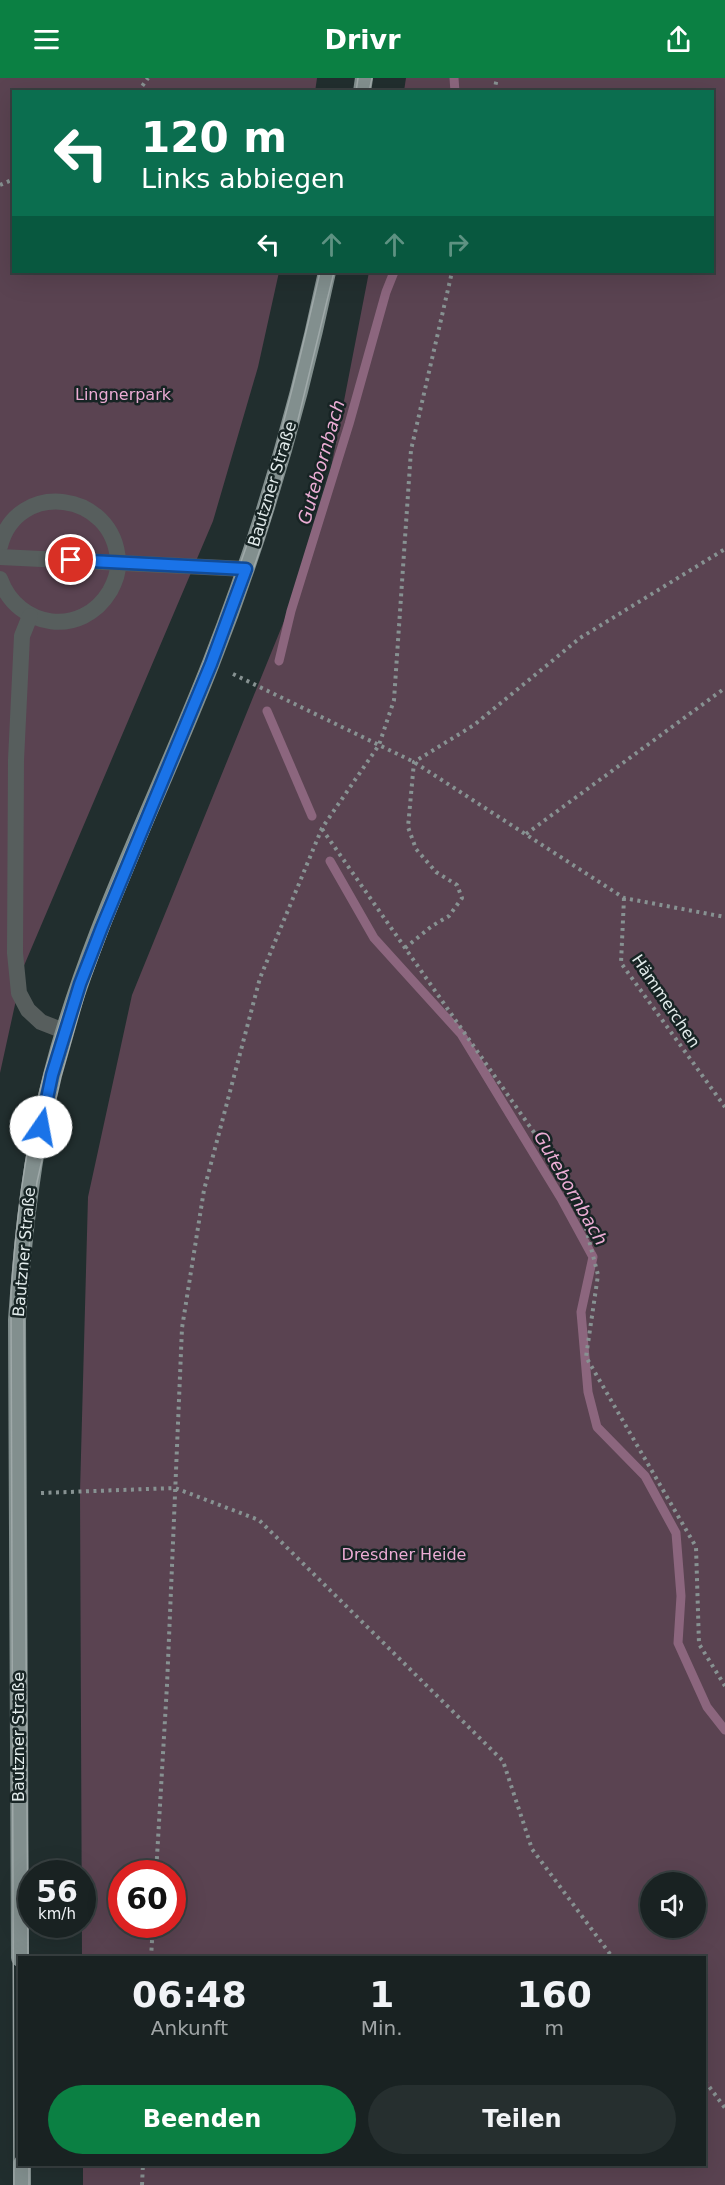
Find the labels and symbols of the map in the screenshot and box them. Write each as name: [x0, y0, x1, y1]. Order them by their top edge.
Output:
park label: Lingnerpark: [75, 385, 172, 404]
water label: Gutebornbach: [293, 397, 349, 527]
street label: Bautzner Straße: [244, 419, 300, 549]
pin: [45, 534, 96, 585]
street label: Hämmerchen: [628, 951, 704, 1051]
position arrow: [9, 1095, 73, 1159]
water label: Gutebornbach: [530, 1127, 612, 1249]
street label: Bautzner Straße: [9, 1186, 39, 1318]
park label: Dresdner Heide: [342, 1545, 466, 1564]
street label: Bautzner Straße: [9, 1672, 28, 1802]
speed limit sign: 60: [108, 1860, 186, 1938]

